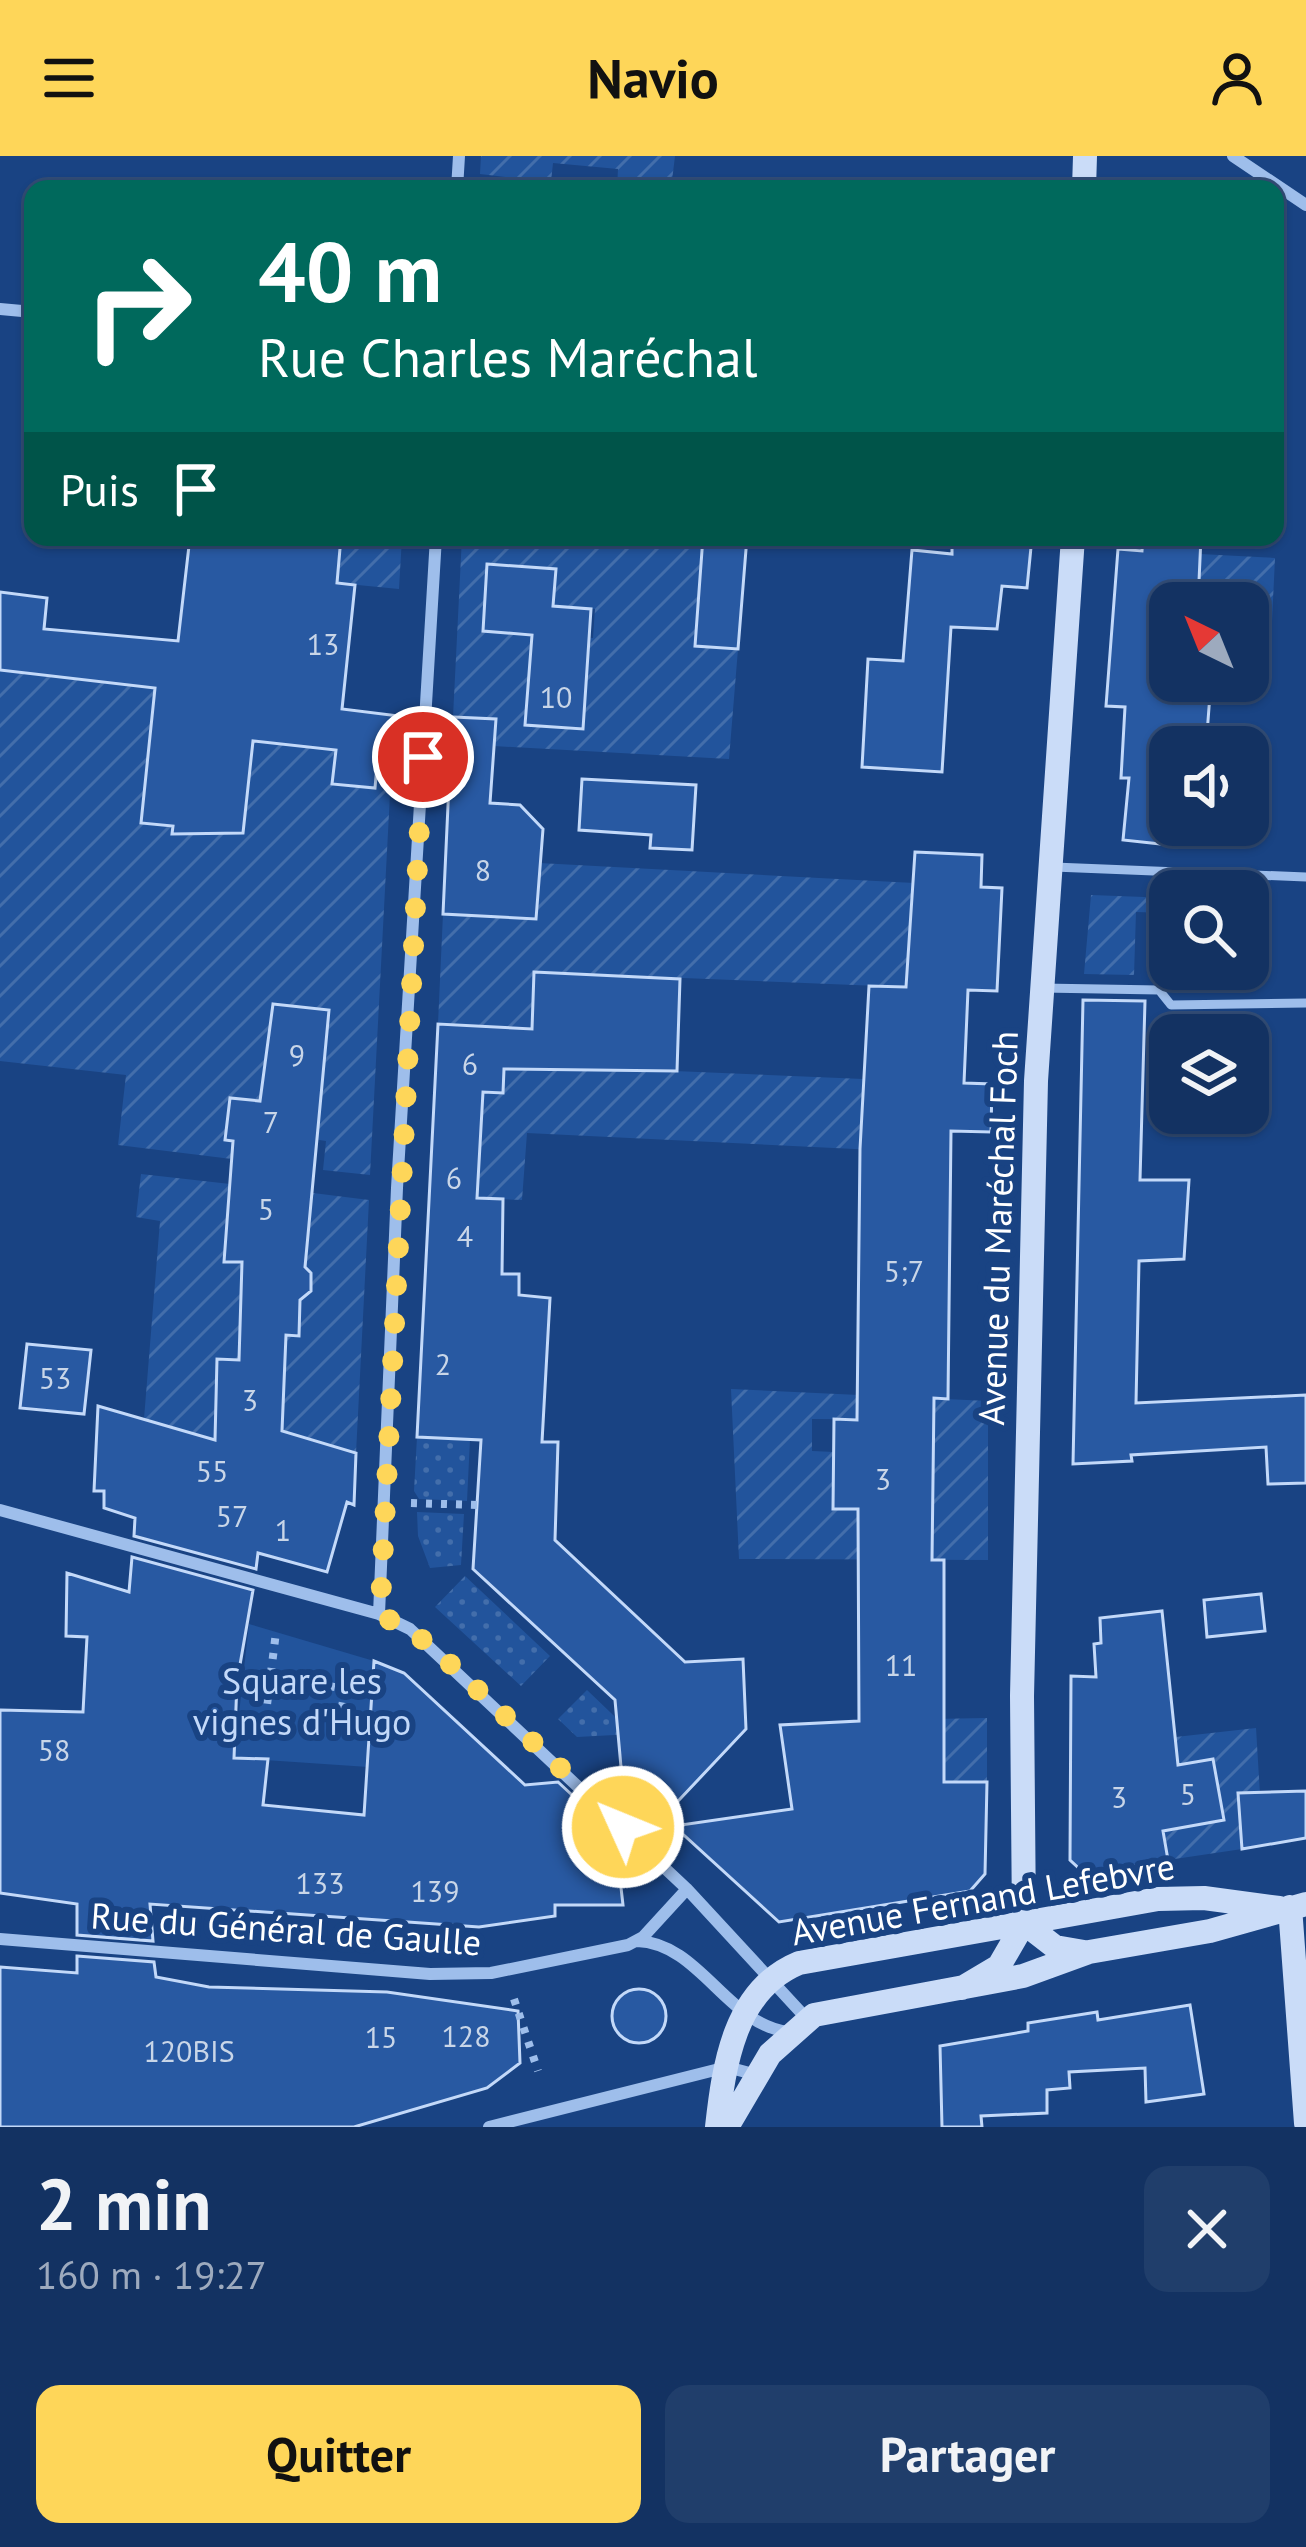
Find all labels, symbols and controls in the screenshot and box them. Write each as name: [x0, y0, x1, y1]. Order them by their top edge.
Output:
text: Navio: [587, 43, 719, 113]
icon: menu: [36, 45, 102, 111]
icon: person: [1204, 45, 1270, 111]
text: 40 m: [258, 216, 442, 325]
icon: right: [60, 228, 216, 384]
text: Rue Charles Maréchal: [258, 322, 758, 392]
icon: arrive: [163, 456, 229, 522]
text: Puis: [60, 460, 139, 518]
north arrow: [1149, 582, 1269, 702]
map controls: [1149, 582, 1269, 1134]
house number: 13: [307, 624, 339, 663]
house number: 10: [540, 677, 572, 716]
pin: [372, 706, 474, 808]
icon: arrive: [390, 724, 456, 790]
button: sound: [1149, 726, 1269, 846]
house number: 8: [475, 850, 491, 889]
button: search: [1149, 870, 1269, 990]
button: layers: [1149, 1014, 1269, 1134]
street label: Avenue du Maréchal Foch: [967, 1030, 1028, 1426]
house number: 9: [289, 1035, 305, 1074]
house number: 6: [462, 1044, 478, 1083]
house number: 7: [263, 1102, 279, 1141]
house number: 6: [446, 1158, 462, 1197]
house number: 5: [258, 1189, 274, 1228]
house number: 4: [457, 1216, 473, 1255]
house number: 5;7: [884, 1251, 924, 1290]
house number: 2: [435, 1344, 451, 1383]
house number: 53: [39, 1358, 71, 1397]
house number: 3: [242, 1380, 258, 1419]
house number: 55: [196, 1451, 228, 1490]
house number: 3: [875, 1459, 891, 1498]
house number: 57: [216, 1496, 248, 1535]
house number: 1: [275, 1510, 291, 1549]
house number: 11: [885, 1645, 917, 1684]
park label: Square les vignes d'Hugo: [193, 1657, 411, 1745]
house number: 58: [38, 1730, 70, 1769]
position arrow: [560, 1764, 686, 1890]
house number: 5: [1180, 1774, 1196, 1813]
house number: 3: [1111, 1777, 1127, 1816]
street label: Avenue Fernand Lefebvre: [788, 1842, 1178, 1955]
house number: 133: [295, 1863, 345, 1902]
house number: 139: [410, 1871, 460, 1910]
street label: Rue du Général de Gaulle: [89, 1891, 483, 1966]
house number: 128: [441, 2016, 491, 2055]
house number: 15: [365, 2017, 397, 2056]
house number: 120BIS: [143, 2031, 235, 2070]
text: 2 min: [36, 2157, 212, 2250]
button: close: [1144, 2166, 1270, 2292]
text: 160 m · 19:27: [36, 2249, 267, 2300]
button: Quitter: [36, 2385, 641, 2523]
button: Partager: [665, 2385, 1270, 2523]

